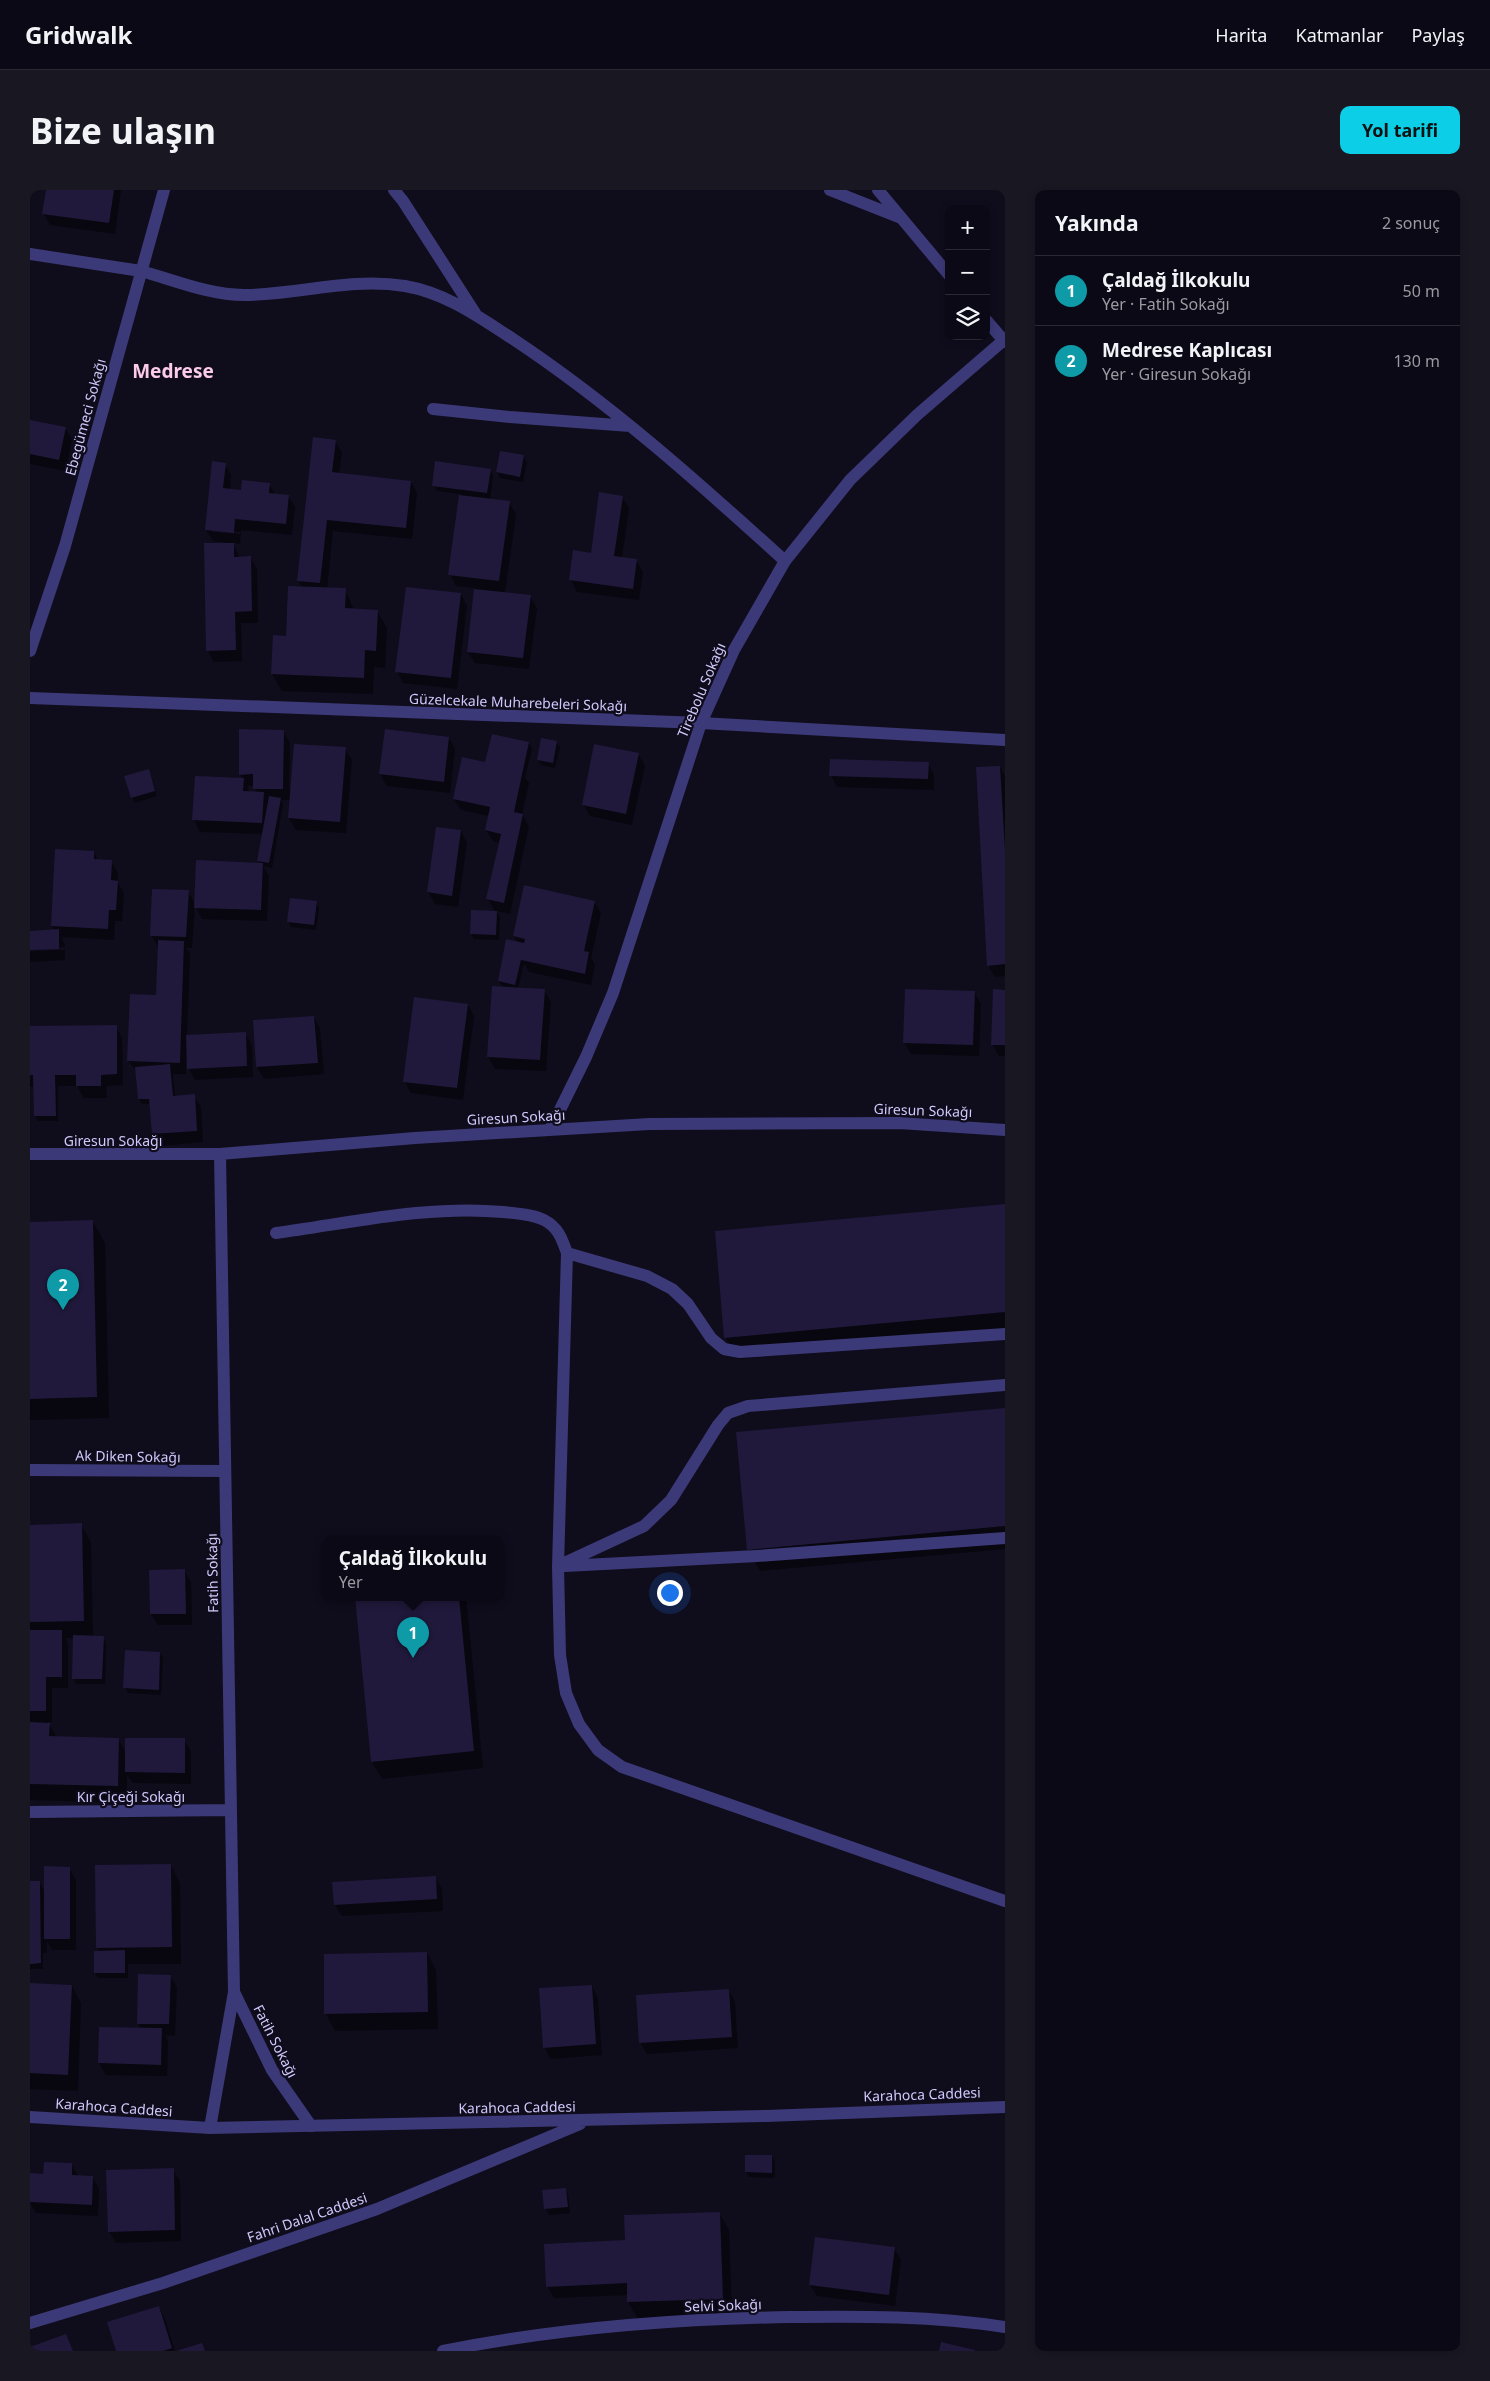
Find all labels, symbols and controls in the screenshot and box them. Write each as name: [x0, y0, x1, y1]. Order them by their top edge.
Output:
text: Gridwalk: [25, 18, 132, 51]
text: Harita: [1215, 23, 1267, 47]
text: Katmanlar: [1295, 23, 1383, 47]
text: Paylaş: [1411, 23, 1465, 47]
button: Yol tarifi: [1340, 106, 1460, 154]
text: Bize ulaşın: [30, 107, 216, 154]
map controls: [945, 205, 990, 340]
button: +: [945, 205, 990, 250]
text: Yakında: [1055, 209, 1138, 237]
text: 2 sonuç: [1382, 212, 1440, 234]
button: −: [945, 250, 990, 295]
text: Çaldağ İlkokulu: [1102, 267, 1250, 293]
text: 1: [1066, 280, 1076, 302]
text: 50 m: [1403, 280, 1440, 302]
text: Yer · Fatih Sokağı: [1102, 293, 1230, 315]
button: layers: [945, 295, 990, 340]
text: Medrese Kaplıcası: [1102, 337, 1272, 363]
text: 2: [1066, 350, 1076, 372]
text: 130 m: [1393, 350, 1440, 372]
street label: Ebegümeci Sokağı: [60, 356, 110, 478]
district label: Medrese: [132, 358, 214, 384]
text: Yer · Giresun Sokağı: [1102, 363, 1251, 385]
street label: Tirebolu Sokağı: [672, 640, 730, 740]
street label: Güzelcekale Muharebeleri Sokağı: [409, 689, 627, 715]
street label: Giresun Sokağı: [873, 1099, 973, 1121]
street label: Giresun Sokağı: [466, 1105, 566, 1129]
street label: Giresun Sokağı: [64, 1131, 162, 1150]
pin: 2: [47, 1269, 79, 1310]
street label: Ak Diken Sokağı: [75, 1446, 181, 1466]
street label: Fatih Sokağı: [202, 1533, 222, 1613]
popup: [322, 1536, 504, 1601]
text: Çaldağ İlkokulu: [339, 1545, 487, 1571]
text: Yer: [339, 1571, 363, 1593]
your location: [657, 1580, 683, 1606]
pin: 1: [397, 1617, 429, 1658]
street label: Kır Çiçeği Sokağı: [77, 1787, 185, 1806]
street label: Fatih Sokağı: [249, 2001, 303, 2081]
street label: Karahoca Caddesi: [863, 2082, 981, 2106]
street label: Karahoca Caddesi: [55, 2093, 173, 2121]
street label: Karahoca Caddesi: [458, 2096, 576, 2118]
street label: Fahri Dalal Caddesi: [244, 2188, 370, 2246]
street label: Selvi Sokağı: [684, 2294, 762, 2316]

